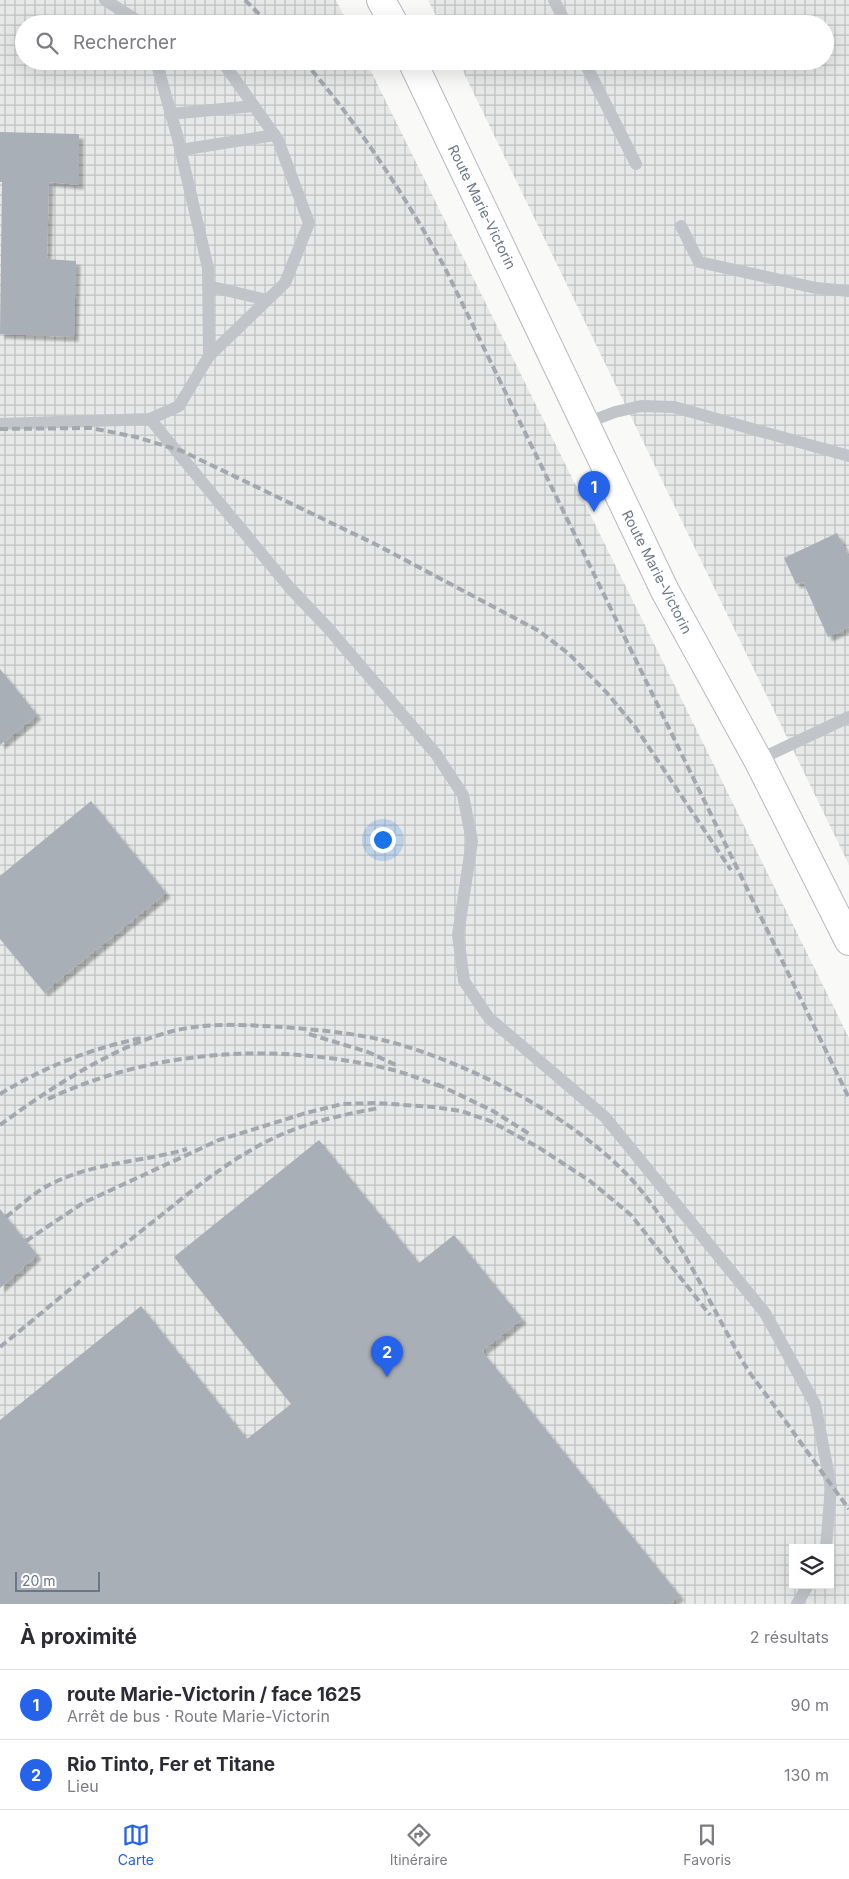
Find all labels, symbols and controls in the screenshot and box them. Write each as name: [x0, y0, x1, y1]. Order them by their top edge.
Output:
search box: [15, 15, 834, 70]
icon: search: [33, 29, 61, 57]
text: Rechercher: [73, 31, 176, 54]
street label: Route Marie-Victorin: [445, 142, 520, 272]
pin: 1: [578, 471, 610, 512]
street label: Route Marie-Victorin: [619, 507, 696, 636]
your location: [370, 827, 396, 853]
pin: 2: [371, 1336, 403, 1377]
map controls: [789, 1544, 834, 1589]
button: layers: [789, 1544, 834, 1589]
scale bar: [15, 1569, 100, 1592]
text: 20 m: [22, 1572, 56, 1589]
text: À proximité: [20, 1624, 137, 1649]
text: 2 résultats: [750, 1627, 829, 1647]
text: route Marie-Victorin / face 1625: [67, 1683, 361, 1706]
text: 1: [33, 1695, 39, 1715]
text: 90 m: [790, 1695, 829, 1715]
text: Arrêt de bus · Route Marie-Victorin: [67, 1706, 330, 1726]
text: Rio Tinto, Fer et Titane: [67, 1753, 275, 1776]
text: 2: [31, 1765, 41, 1785]
text: 130 m: [784, 1765, 829, 1785]
text: Lieu: [67, 1776, 99, 1796]
tab: Carte: [118, 1821, 154, 1868]
tab: Itinéraire: [390, 1821, 448, 1868]
tab: Favoris: [683, 1821, 731, 1868]

